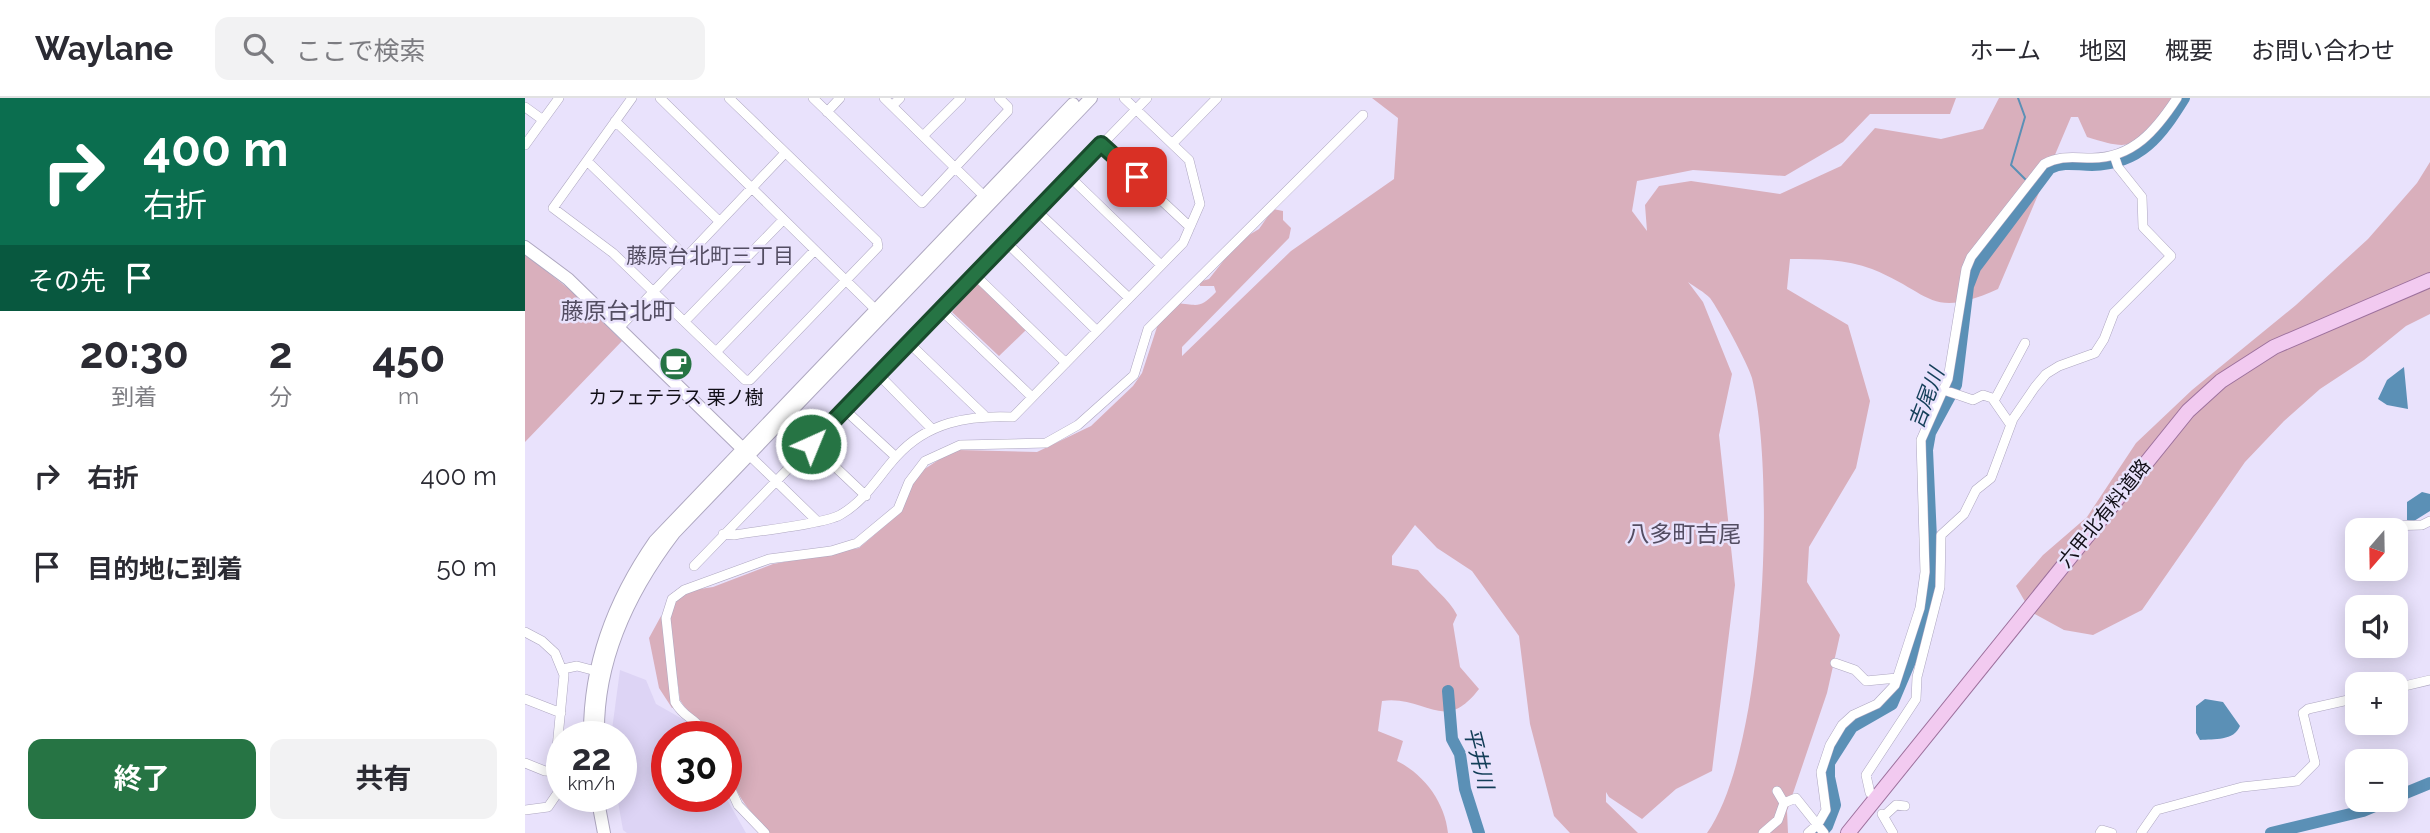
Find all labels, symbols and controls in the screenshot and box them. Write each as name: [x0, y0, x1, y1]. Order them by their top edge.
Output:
search box: [215, 17, 705, 80]
text: Waylane: [35, 29, 173, 68]
icon: search: [239, 29, 277, 67]
text: ここで検索: [295, 36, 425, 66]
text: ホーム: [1970, 36, 2041, 65]
text: 地図: [2079, 36, 2127, 65]
text: 概要: [2165, 36, 2213, 65]
text: お問い合わせ: [2251, 36, 2395, 65]
text: 400 m: [143, 120, 289, 177]
icon: right: [28, 126, 119, 217]
pin: [1107, 147, 1167, 207]
icon: arrive: [1118, 158, 1156, 196]
text: 右折: [143, 186, 207, 223]
district label: 藤原台北町三丁目: [626, 243, 794, 268]
icon: arrive: [120, 259, 158, 297]
text: その先: [28, 266, 106, 296]
district label: 藤原台北町: [561, 297, 676, 324]
text: 20:30: [80, 329, 189, 378]
text: 2: [269, 329, 292, 378]
text: 450: [372, 333, 445, 382]
cafe icon: カフェテラス 栗ノ樹: [657, 345, 695, 383]
water label: 吉尾川: [1903, 362, 1950, 432]
text: m: [398, 382, 419, 409]
text: 到着: [111, 383, 157, 410]
text: 分: [269, 383, 292, 410]
place label: カフェテラス 栗ノ樹: [588, 386, 764, 408]
position arrow: [774, 407, 848, 481]
street label: 六甲北有料道路: [2054, 454, 2154, 572]
icon: right: [28, 457, 66, 495]
text: 400 m: [420, 461, 497, 491]
text: 右折: [87, 463, 139, 493]
north arrow: [2345, 518, 2408, 581]
map controls: [2345, 518, 2408, 812]
district label: 八多町吉尾: [1627, 520, 1742, 547]
icon: arrive: [28, 548, 66, 586]
text: 50 m: [436, 552, 497, 582]
text: 目的地に到着: [87, 554, 243, 584]
button: sound: [2345, 595, 2408, 658]
button: +: [2345, 672, 2408, 735]
speed limit sign: 30: [651, 721, 742, 812]
water label: 平井川: [1459, 724, 1499, 794]
text: 22: [572, 737, 611, 778]
button: 終了: [28, 739, 256, 819]
button: 共有: [270, 739, 497, 819]
button: −: [2345, 749, 2408, 812]
text: km/h: [568, 773, 615, 794]

